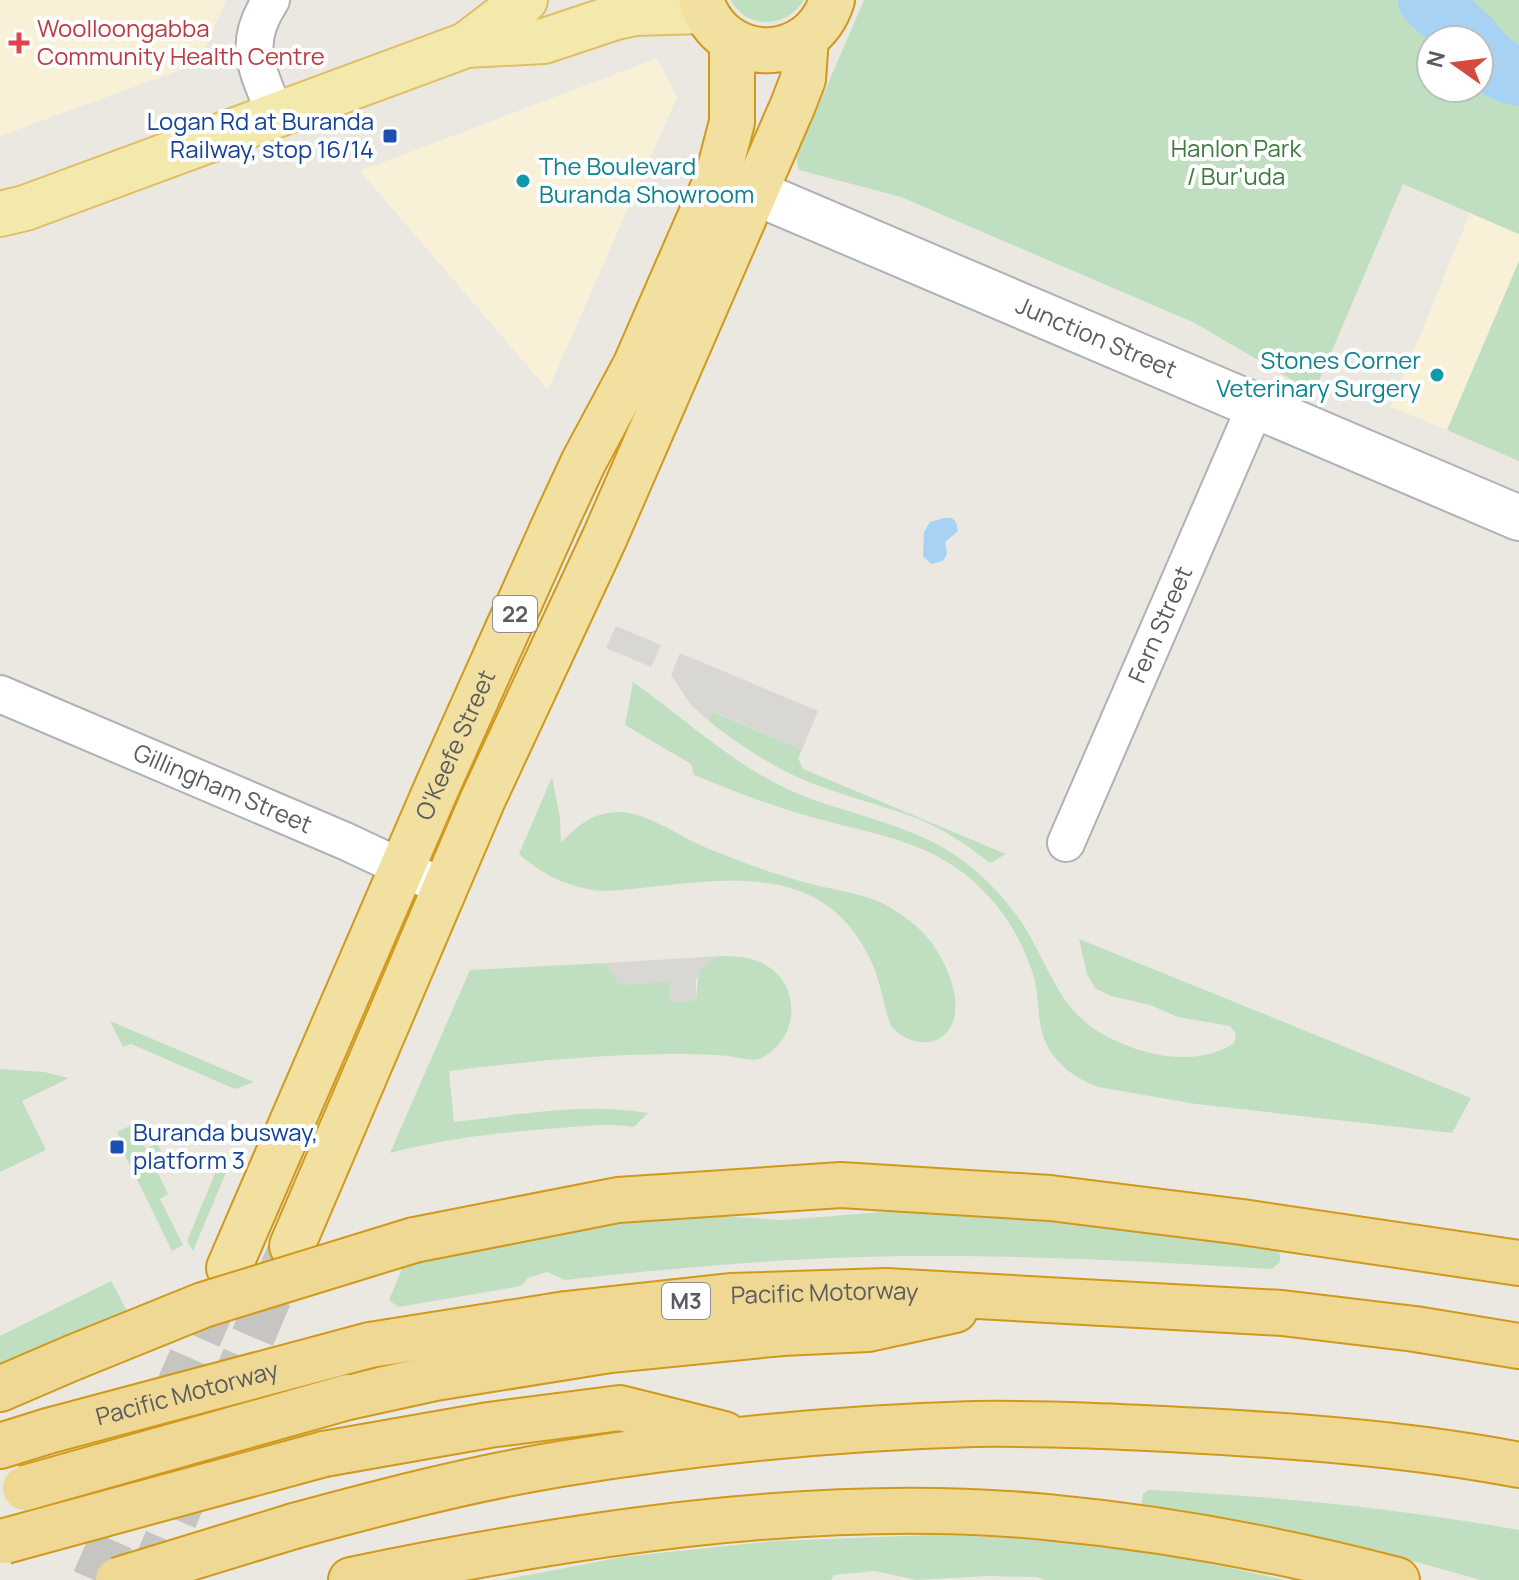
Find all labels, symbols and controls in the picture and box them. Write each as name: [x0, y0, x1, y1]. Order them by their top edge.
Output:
place label: Woolloongabba Community Health Centre: [37, 11, 325, 72]
north arrow: [1415, 24, 1495, 104]
marker: Woolloongabba Community Health Centre: [8, 32, 30, 54]
text: N: [1419, 48, 1452, 70]
place label: Logan Rd at Buranda Railway, stop 16/14: [147, 104, 374, 165]
marker: Logan Rd at Buranda Railway, stop 16/14: [381, 127, 399, 145]
park label: Hanlon Park / Bur'uda: [1171, 131, 1302, 192]
place label: The Boulevard Buranda Showroom: [539, 149, 754, 210]
marker: The Boulevard Buranda Showroom: [514, 172, 532, 190]
street label: Junction Street: [1011, 288, 1182, 385]
place label: Stones Corner Veterinary Surgery: [1216, 343, 1421, 404]
marker: Stones Corner Veterinary Surgery: [1428, 366, 1446, 384]
street label: Fern Street: [1120, 561, 1199, 688]
road number: 22: [493, 596, 537, 632]
street label: O'Keefe Street: [407, 664, 502, 825]
street label: Gillingham Street: [129, 735, 318, 840]
place label: Buranda busway, platform 3: [133, 1115, 318, 1176]
marker: Buranda busway, platform 3: [108, 1138, 126, 1156]
street label: Pacific Motorway: [730, 1273, 920, 1311]
road number: M3: [662, 1283, 710, 1319]
street label: Pacific Motorway: [92, 1352, 282, 1433]

